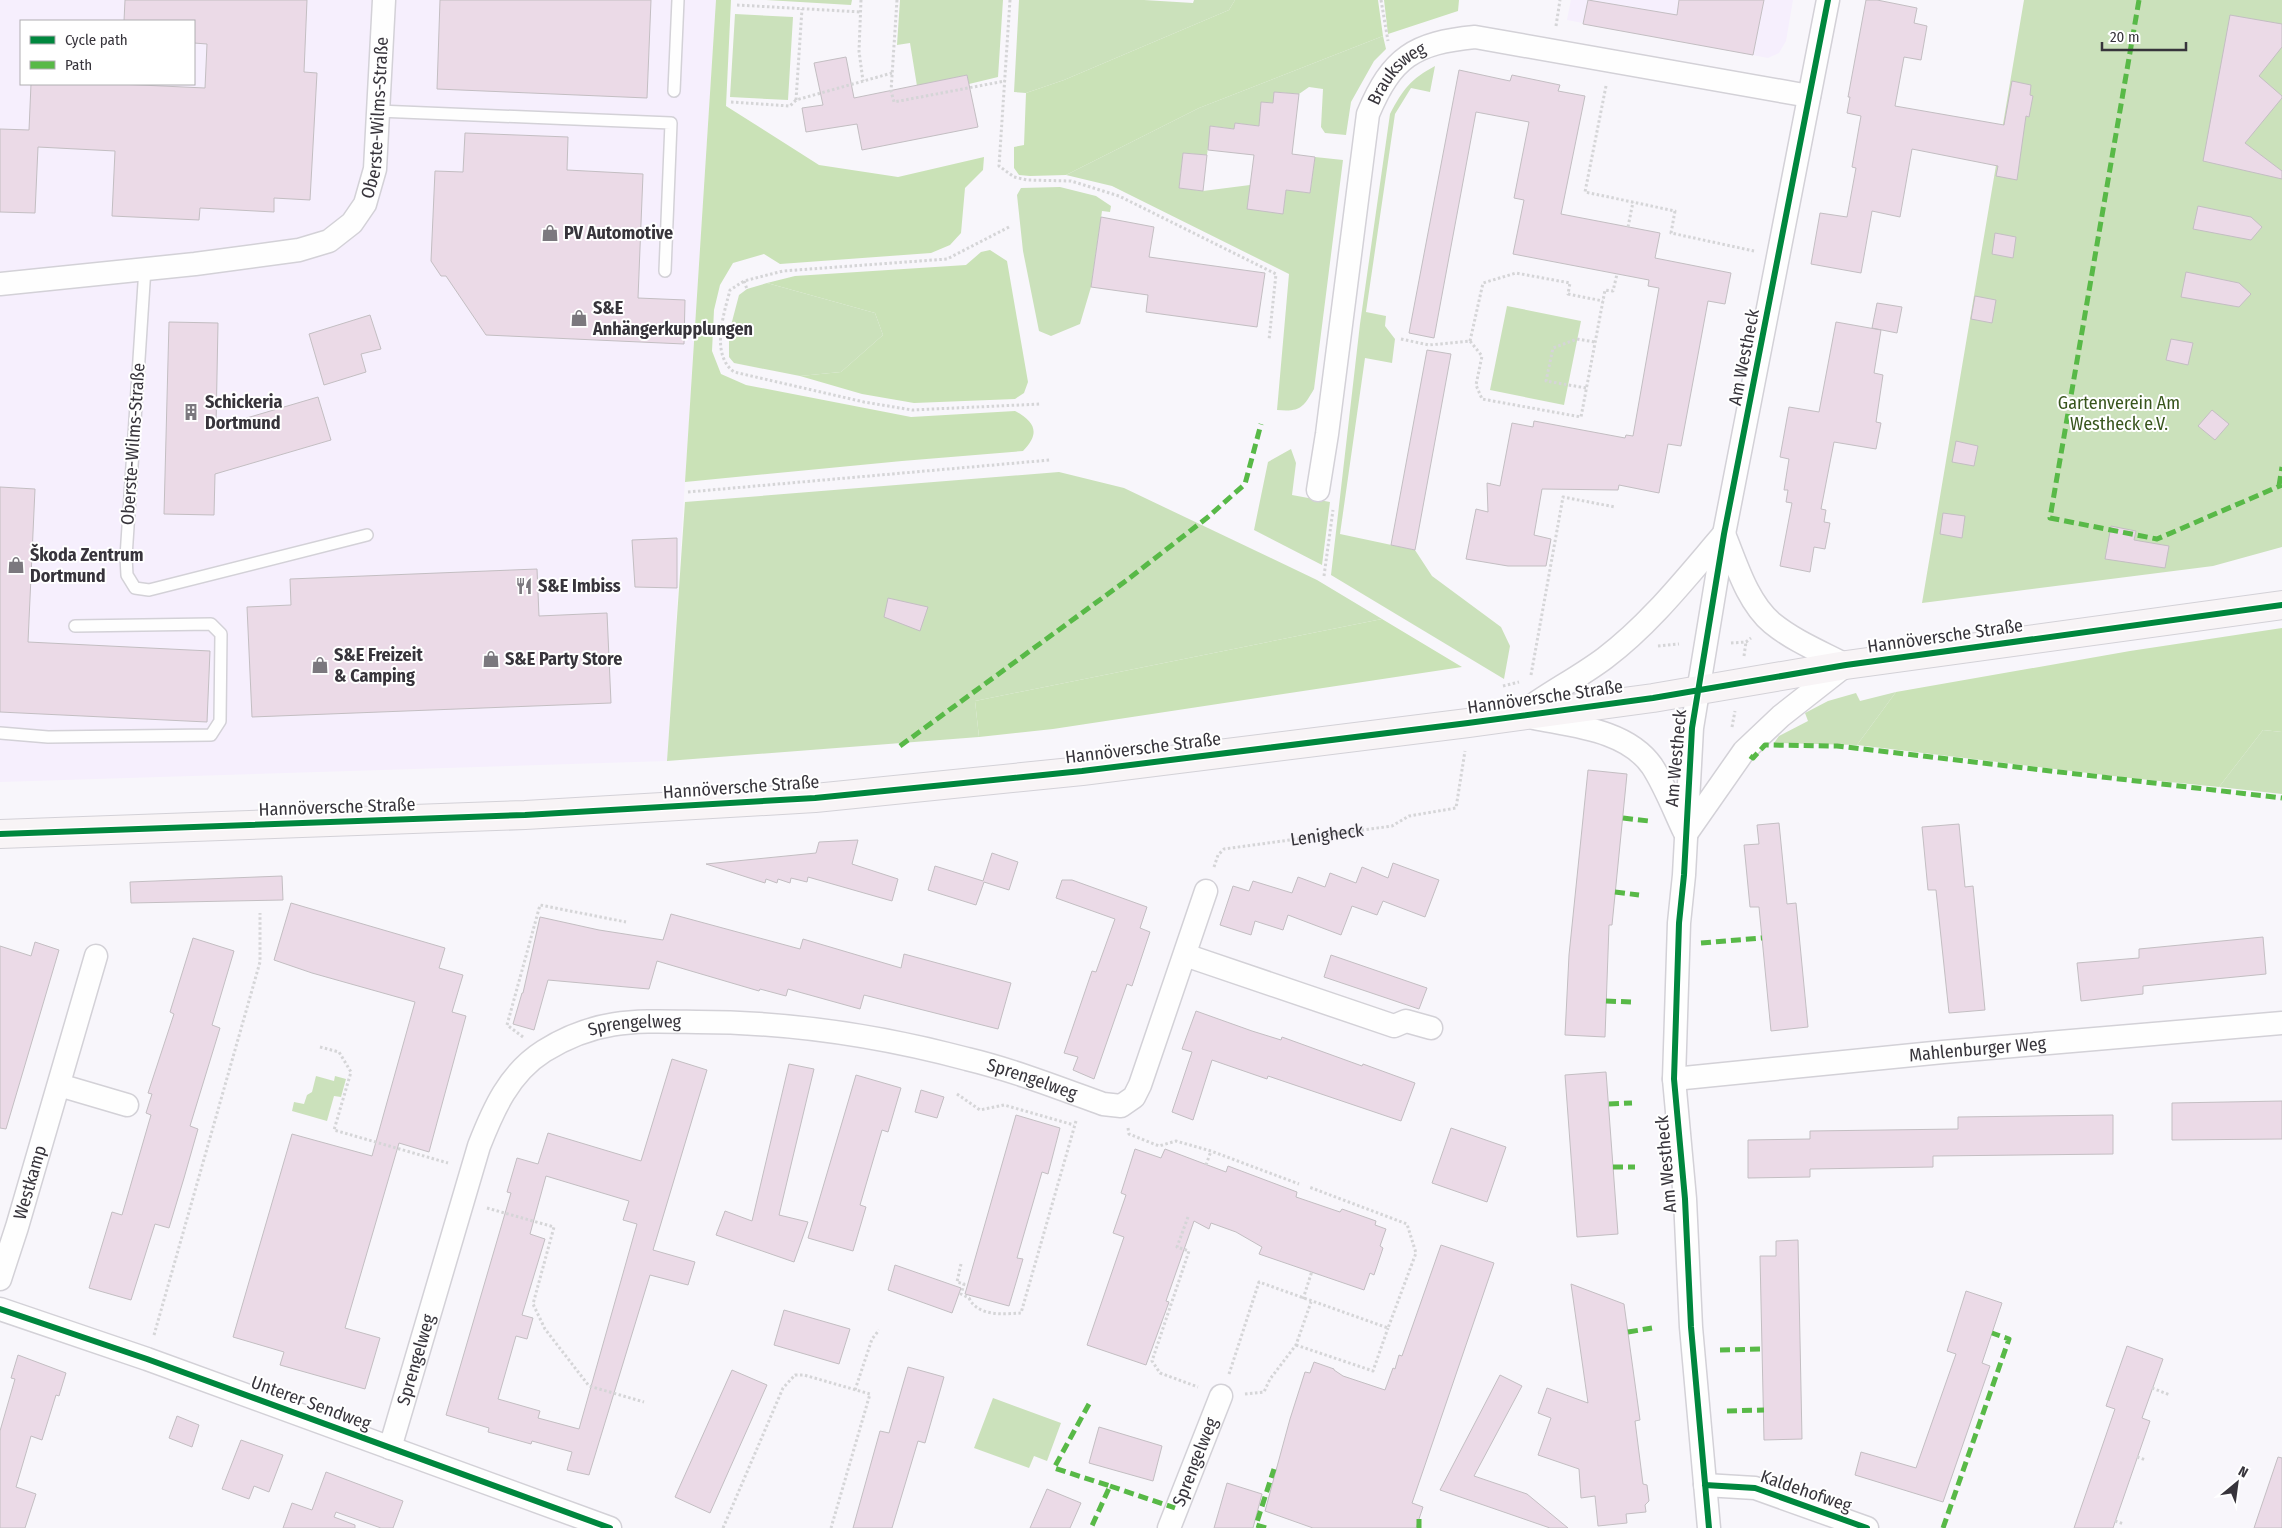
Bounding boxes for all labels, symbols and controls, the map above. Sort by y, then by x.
legend [20,20,195,85]
scale bar [2102,20,2186,52]
text: 20 m [2110,28,2140,46]
text: Cycle path [65,31,128,49]
street label: Oberste-Wilms-Straße [356,36,393,201]
street label: Brauksweg [1363,37,1430,108]
text: Path [65,56,92,74]
place label: PV Automotive [564,222,673,244]
shop icon: PV Automotive [540,223,560,243]
place label: S&E Anhängerkupplungen [592,297,753,340]
street label: Am Westheck [1724,306,1764,407]
shop icon: S&E Anhängerkupplungen [569,308,589,328]
street label: Oberste-Wilms-Straße [116,362,150,526]
place label: Schickeria Dortmund [205,391,282,434]
park label: Gartenverein Am Westheck e.V. [2058,392,2180,435]
building icon: Schickeria Dortmund [181,402,201,422]
place label: Škoda Zentrum Dortmund [30,543,143,587]
shop icon: Škoda Zentrum Dortmund [6,555,26,575]
place label: S&E Imbiss [538,575,621,597]
restaurant icon: S&E Imbiss [514,576,534,596]
street label: Hannöversche Straße [1866,614,2024,658]
place label: S&E Freizeit & Camping [334,644,423,687]
place label: S&E Party Store [505,648,622,670]
shop icon: S&E Party Store [481,649,501,669]
shop icon: S&E Freizeit & Camping [310,655,330,675]
street label: Hannöversche Straße [1466,675,1624,719]
street label: Am Westheck [1661,708,1691,808]
street label: Hannöversche Straße [1064,728,1222,768]
street label: Hannöversche Straße [662,771,820,803]
street label: Hannöversche Straße [258,793,416,821]
street label: Lenigheck [1289,819,1365,851]
street label: Sprengelweg [585,1010,682,1041]
street label: Mahlenburger Weg [1908,1032,2048,1066]
street label: Sprengelweg [984,1054,1081,1105]
street label: Am Westheck [1651,1114,1681,1214]
street label: Westkamp [9,1143,51,1222]
street label: Sprengelweg [392,1311,440,1408]
street label: Unterer Sendweg [248,1371,374,1435]
street label: Sprengelweg [1168,1414,1223,1510]
north arrow [2212,1458,2262,1508]
text: N [2235,1463,2251,1482]
street label: Kaldehofweg [1758,1465,1855,1517]

